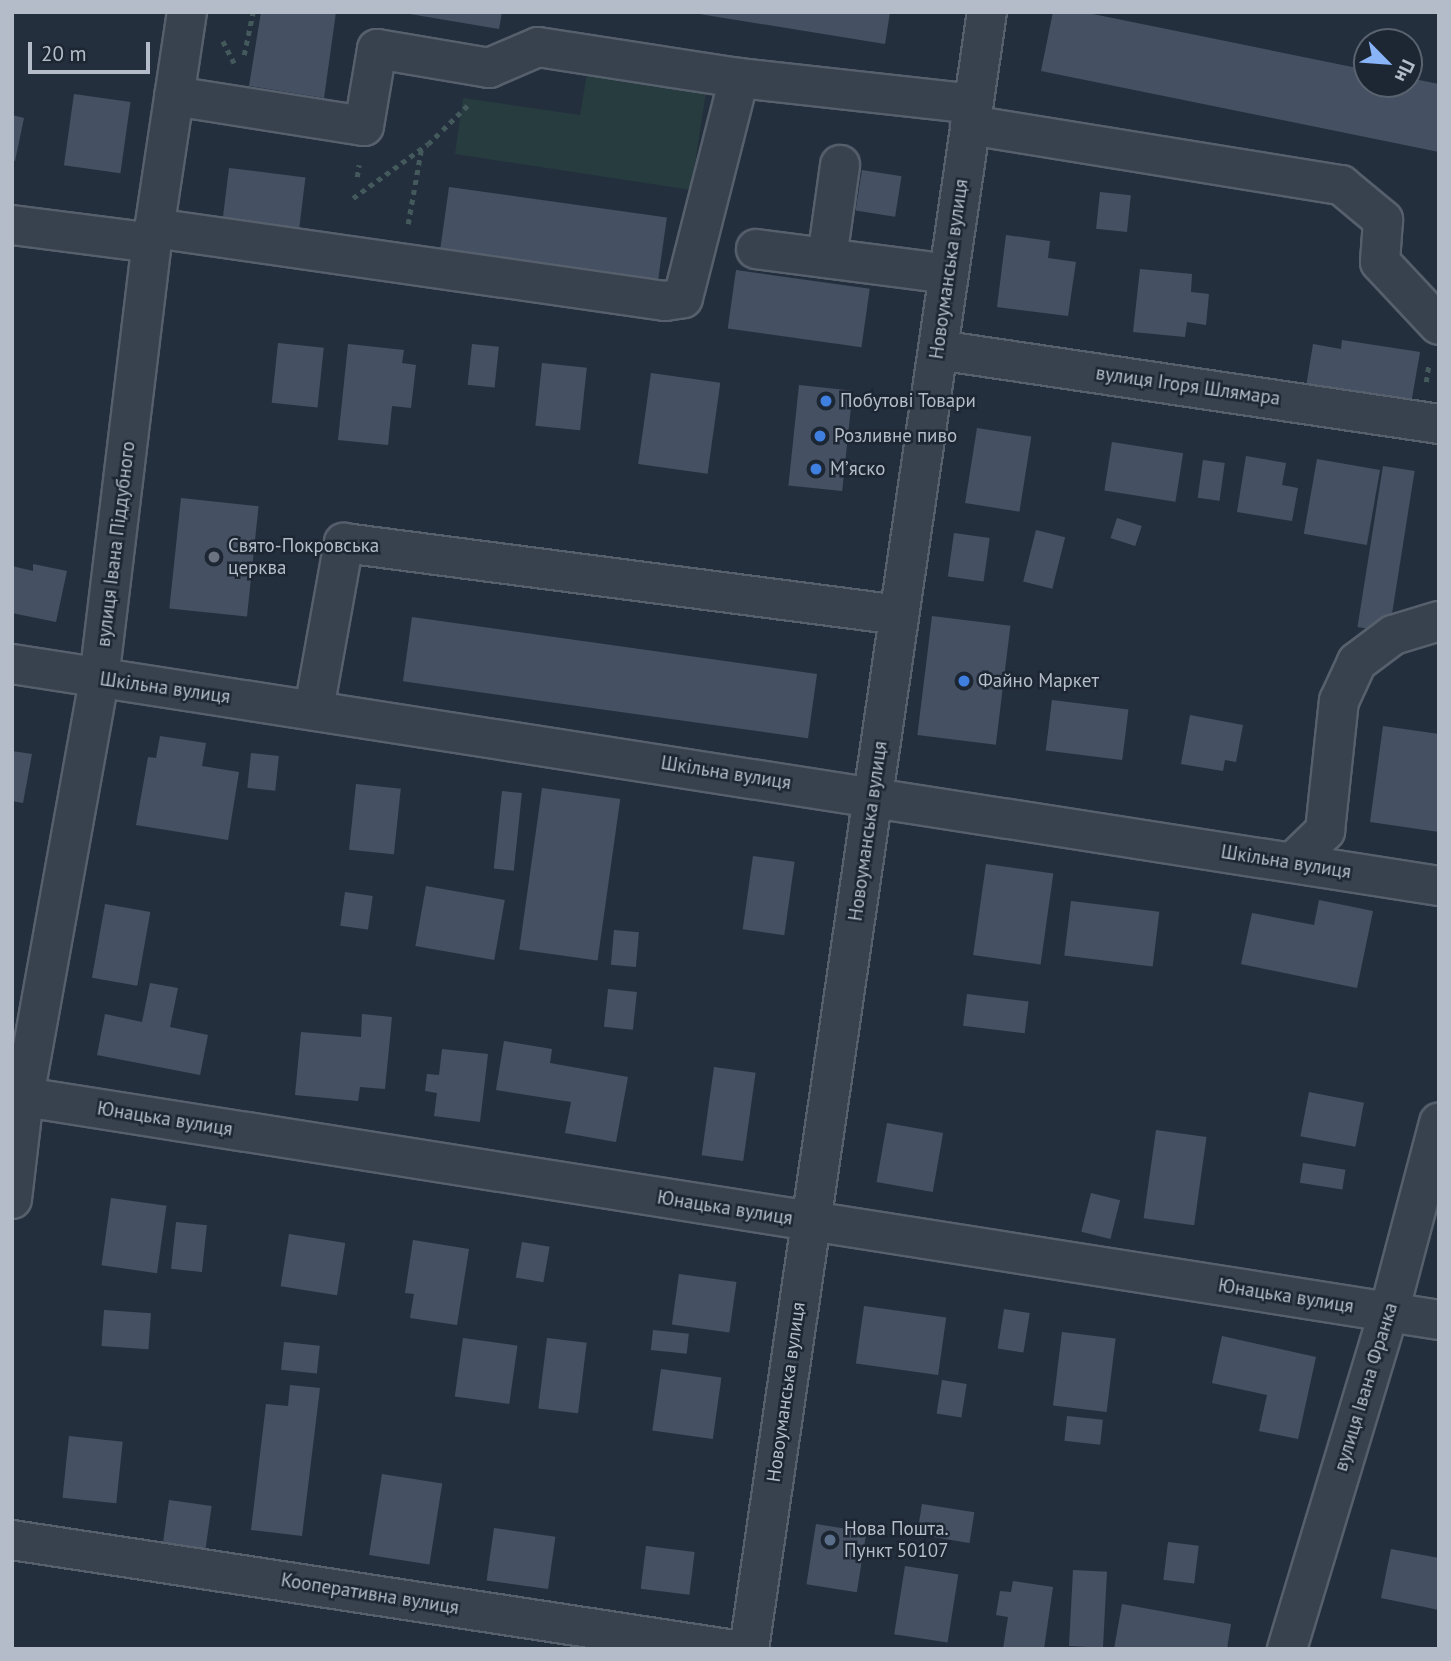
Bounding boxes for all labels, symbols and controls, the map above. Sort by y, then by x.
scale bar [32,28,154,72]
north arrow [1353,28,1423,98]
text: 20 m [41,40,87,67]
text: Пн [1390,56,1421,86]
street label: Новоуманська вулиця [925,178,973,360]
street label: вулиця Ігоря Шлямара [1094,362,1282,410]
place label: Побутові Товари [840,390,976,412]
marker: Побутові Товари [818,393,834,409]
place label: Розливне пиво [834,425,957,447]
marker: Розливне пиво [812,428,828,444]
street label: вулиця Івана Піддубного [92,440,140,648]
place label: Мʼяско [830,458,885,480]
marker: Мʼяско [808,461,824,477]
place label: Свято-Покровська церква [228,535,379,579]
marker: Свято-Покровська церква [206,549,222,565]
street label: Шкільна вулиця [98,668,232,708]
place label: Файно Маркет [978,670,1099,692]
marker: Файно Маркет [956,673,972,689]
street label: Новоуманська вулиця [844,740,892,922]
street label: Шкільна вулиця [659,751,793,795]
street label: Шкільна вулиця [1219,840,1353,884]
street label: Юнацька вулиця [96,1097,234,1141]
street label: Юнацька вулиця [656,1186,794,1230]
street label: Юнацька вулиця [1217,1274,1355,1318]
street label: вулиця Івана Франка [1330,1300,1402,1474]
street label: Новоуманська вулиця [762,1301,810,1483]
place label: Нова Пошта. Пункт 50107 [844,1518,949,1562]
marker: Нова Пошта. Пункт 50107 [822,1532,838,1548]
street label: Кооперативна вулиця [279,1569,461,1619]

